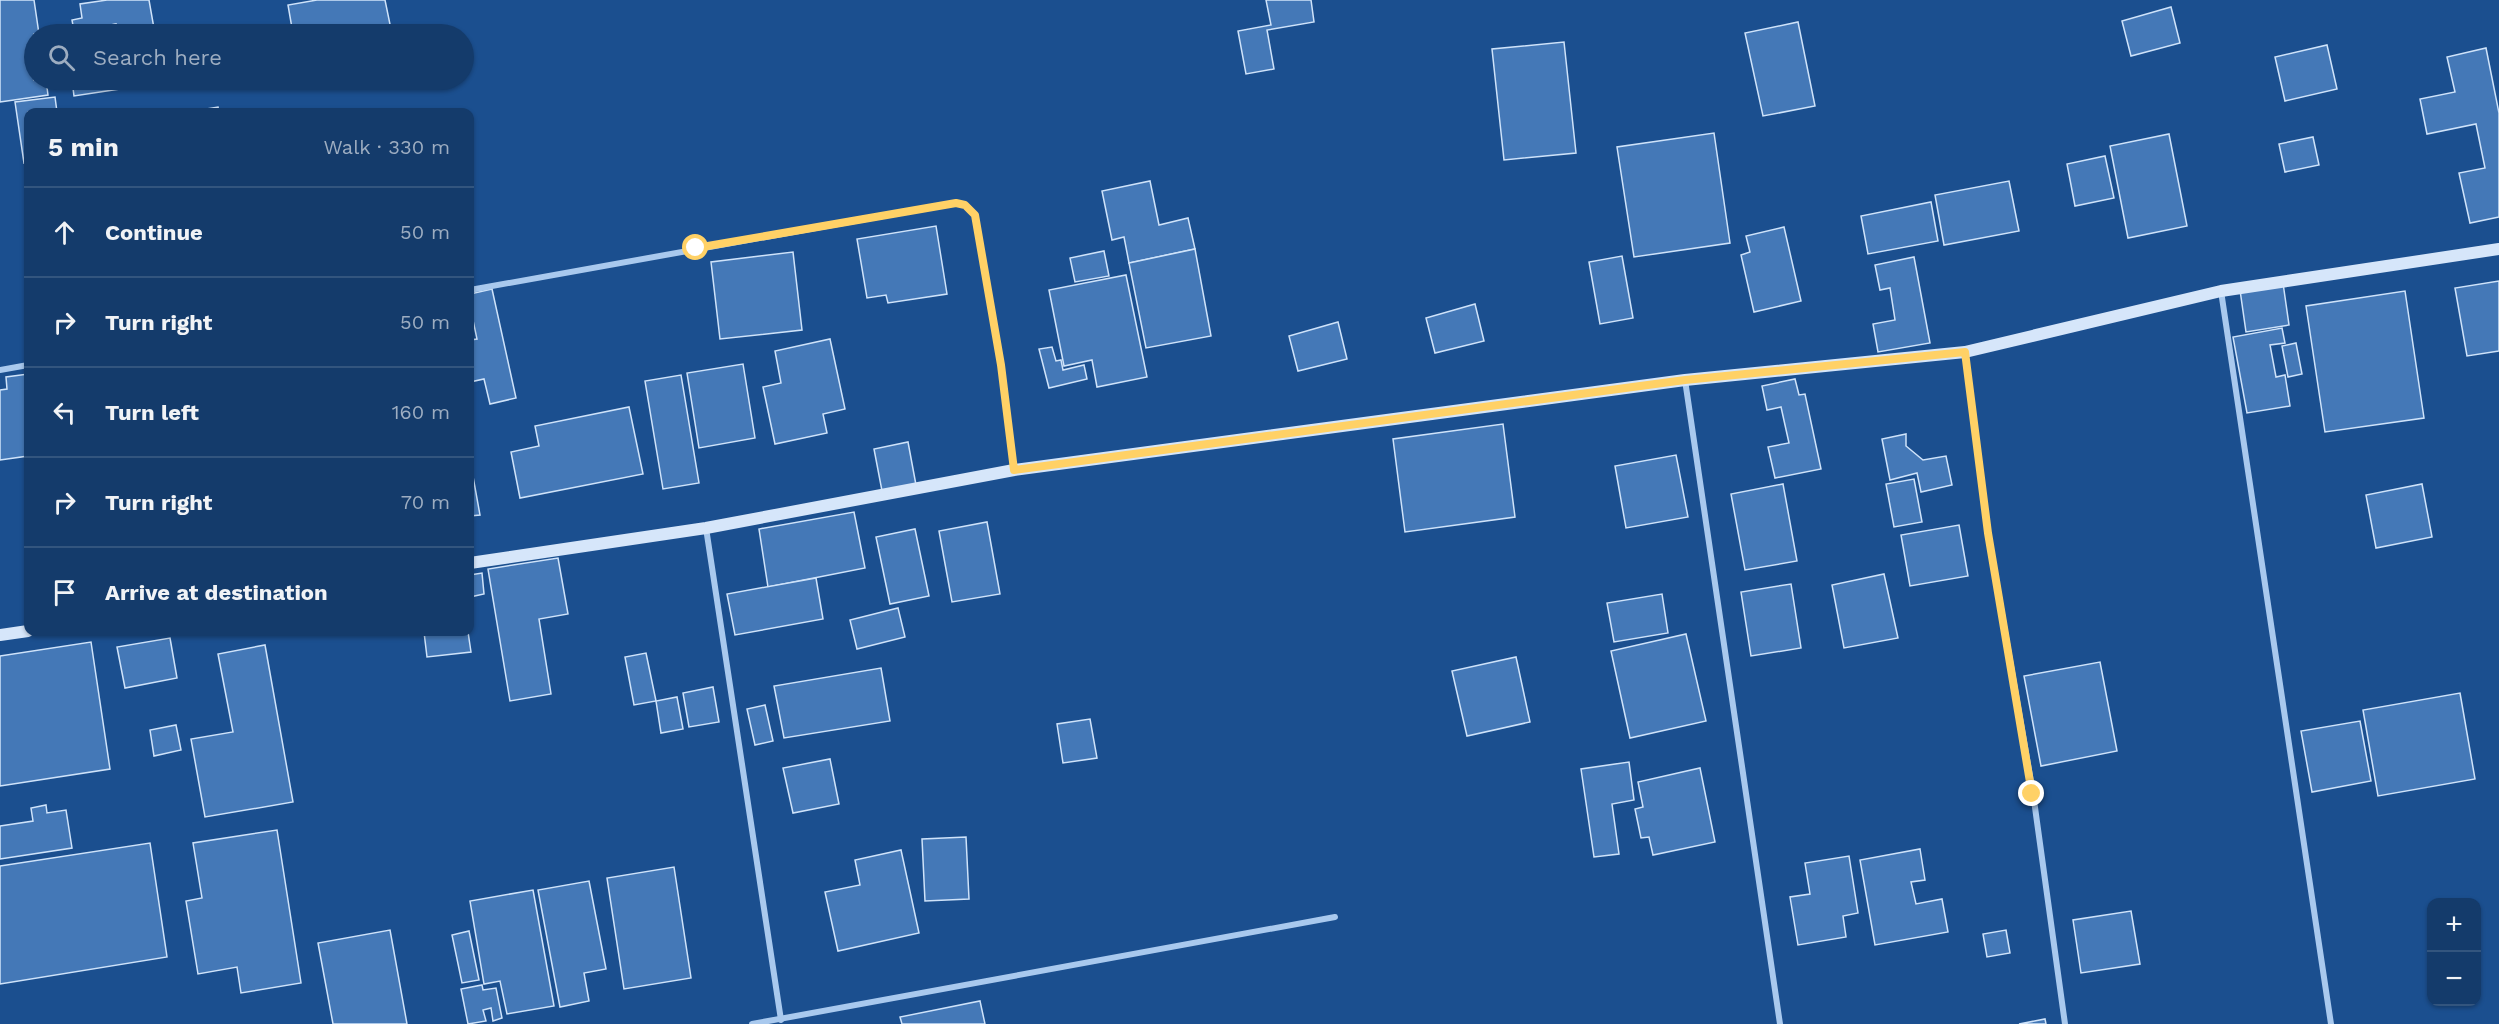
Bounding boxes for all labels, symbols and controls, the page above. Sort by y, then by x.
search box [24,24,474,90]
icon: search [45,41,78,74]
text: Search here [93,45,222,70]
text: 5 min [48,132,119,162]
text: Walk · 330 m [323,135,450,159]
icon: ahead [48,216,81,249]
text: Continue [105,220,203,245]
text: 50 m [400,220,450,244]
route start [682,234,708,260]
icon: right [48,306,81,339]
text: Turn right [105,310,212,335]
text: 50 m [400,310,450,334]
icon: left [48,396,81,429]
text: Turn left [105,400,199,425]
text: 160 m [392,400,450,424]
icon: right [48,486,81,519]
text: Turn right [105,490,212,515]
text: 70 m [401,490,450,514]
icon: arrive [48,576,81,609]
text: Arrive at destination [105,580,328,605]
route end [2018,780,2044,806]
map controls [2427,898,2481,1006]
button: + [2427,898,2481,952]
button: − [2427,952,2481,1006]

